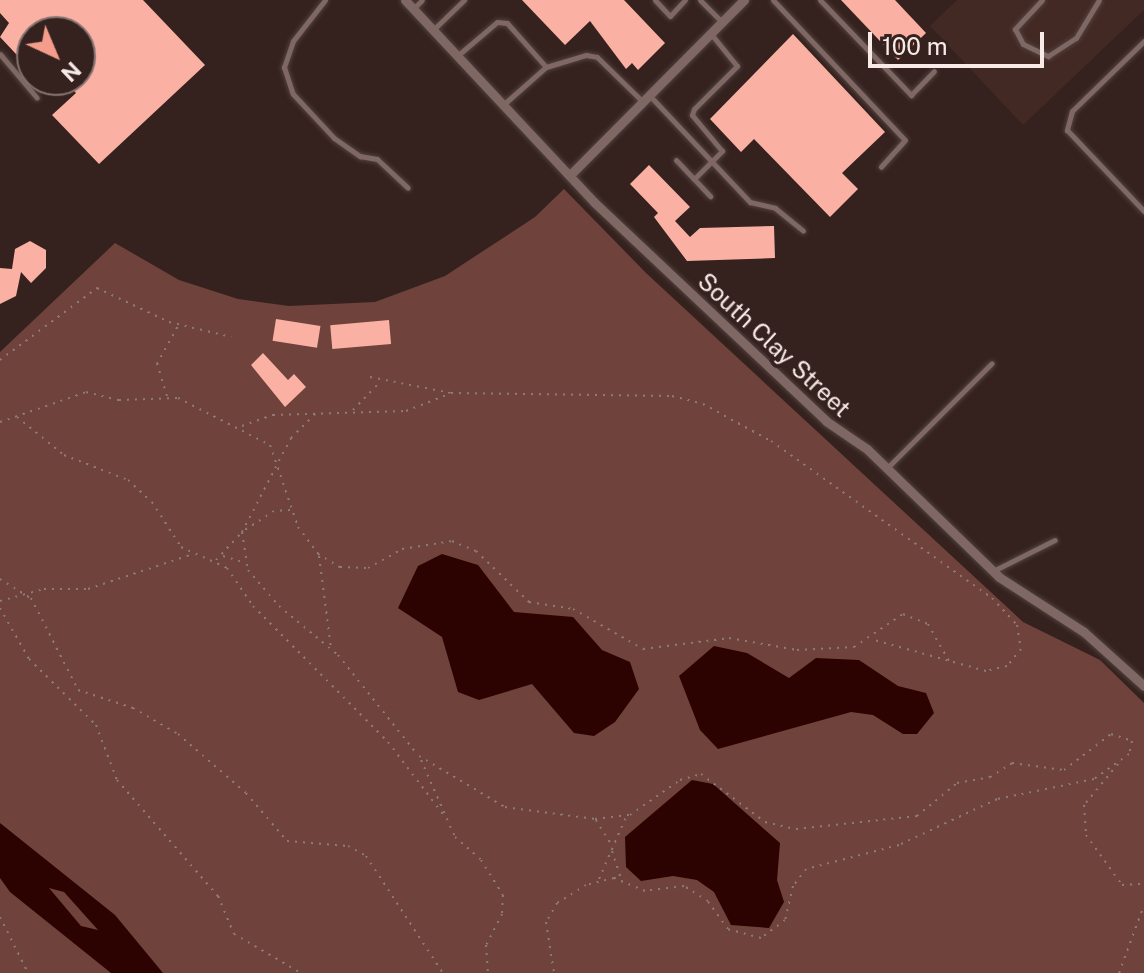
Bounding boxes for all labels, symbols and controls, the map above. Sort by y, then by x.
north arrow [16,16,96,96]
scale bar [872,16,1048,66]
text: 100 m [882,32,948,60]
text: N [56,56,87,87]
street label: South Clay Street [692,267,856,423]

